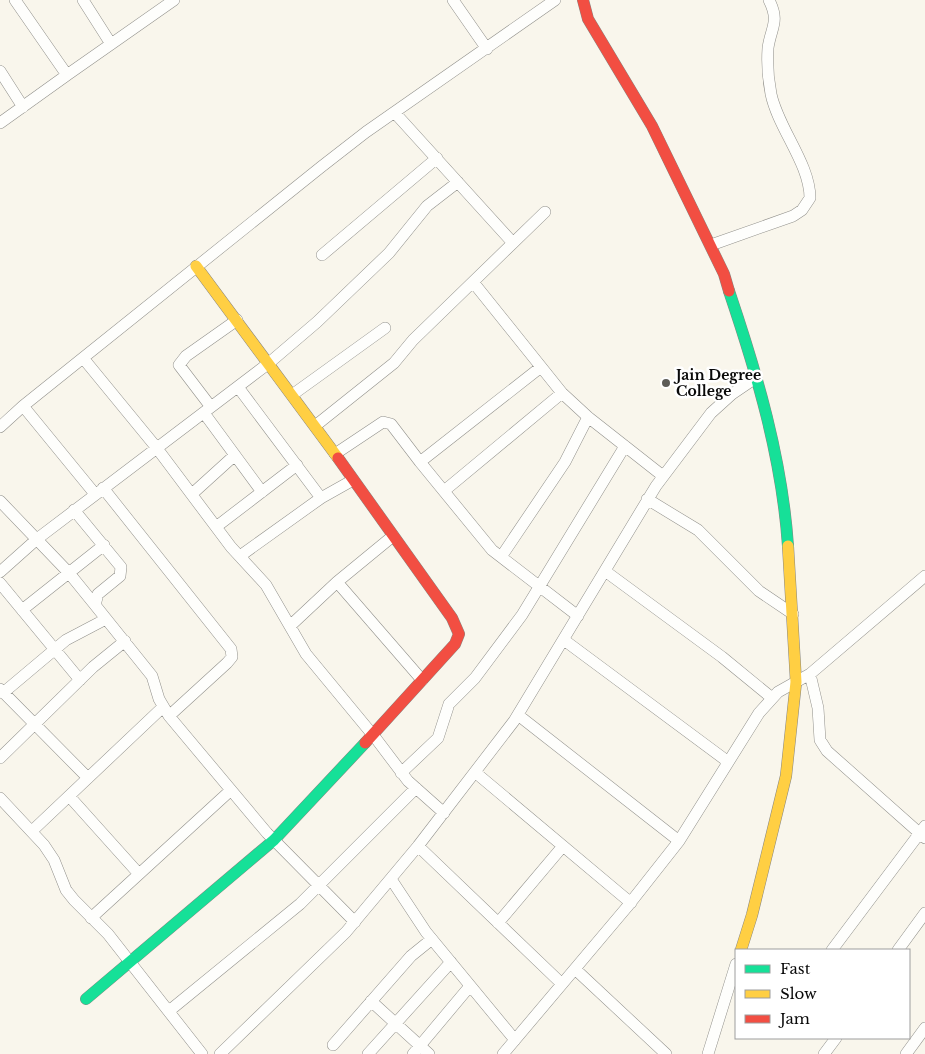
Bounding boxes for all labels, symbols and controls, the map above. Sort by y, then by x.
place label: Jain Degree College [673,366,761,400]
marker: Jain Degree College [660,377,672,389]
legend [735,949,910,1039]
text: Fast [780,959,811,978]
text: Slow [780,984,817,1003]
text: Jam [778,1009,810,1028]

